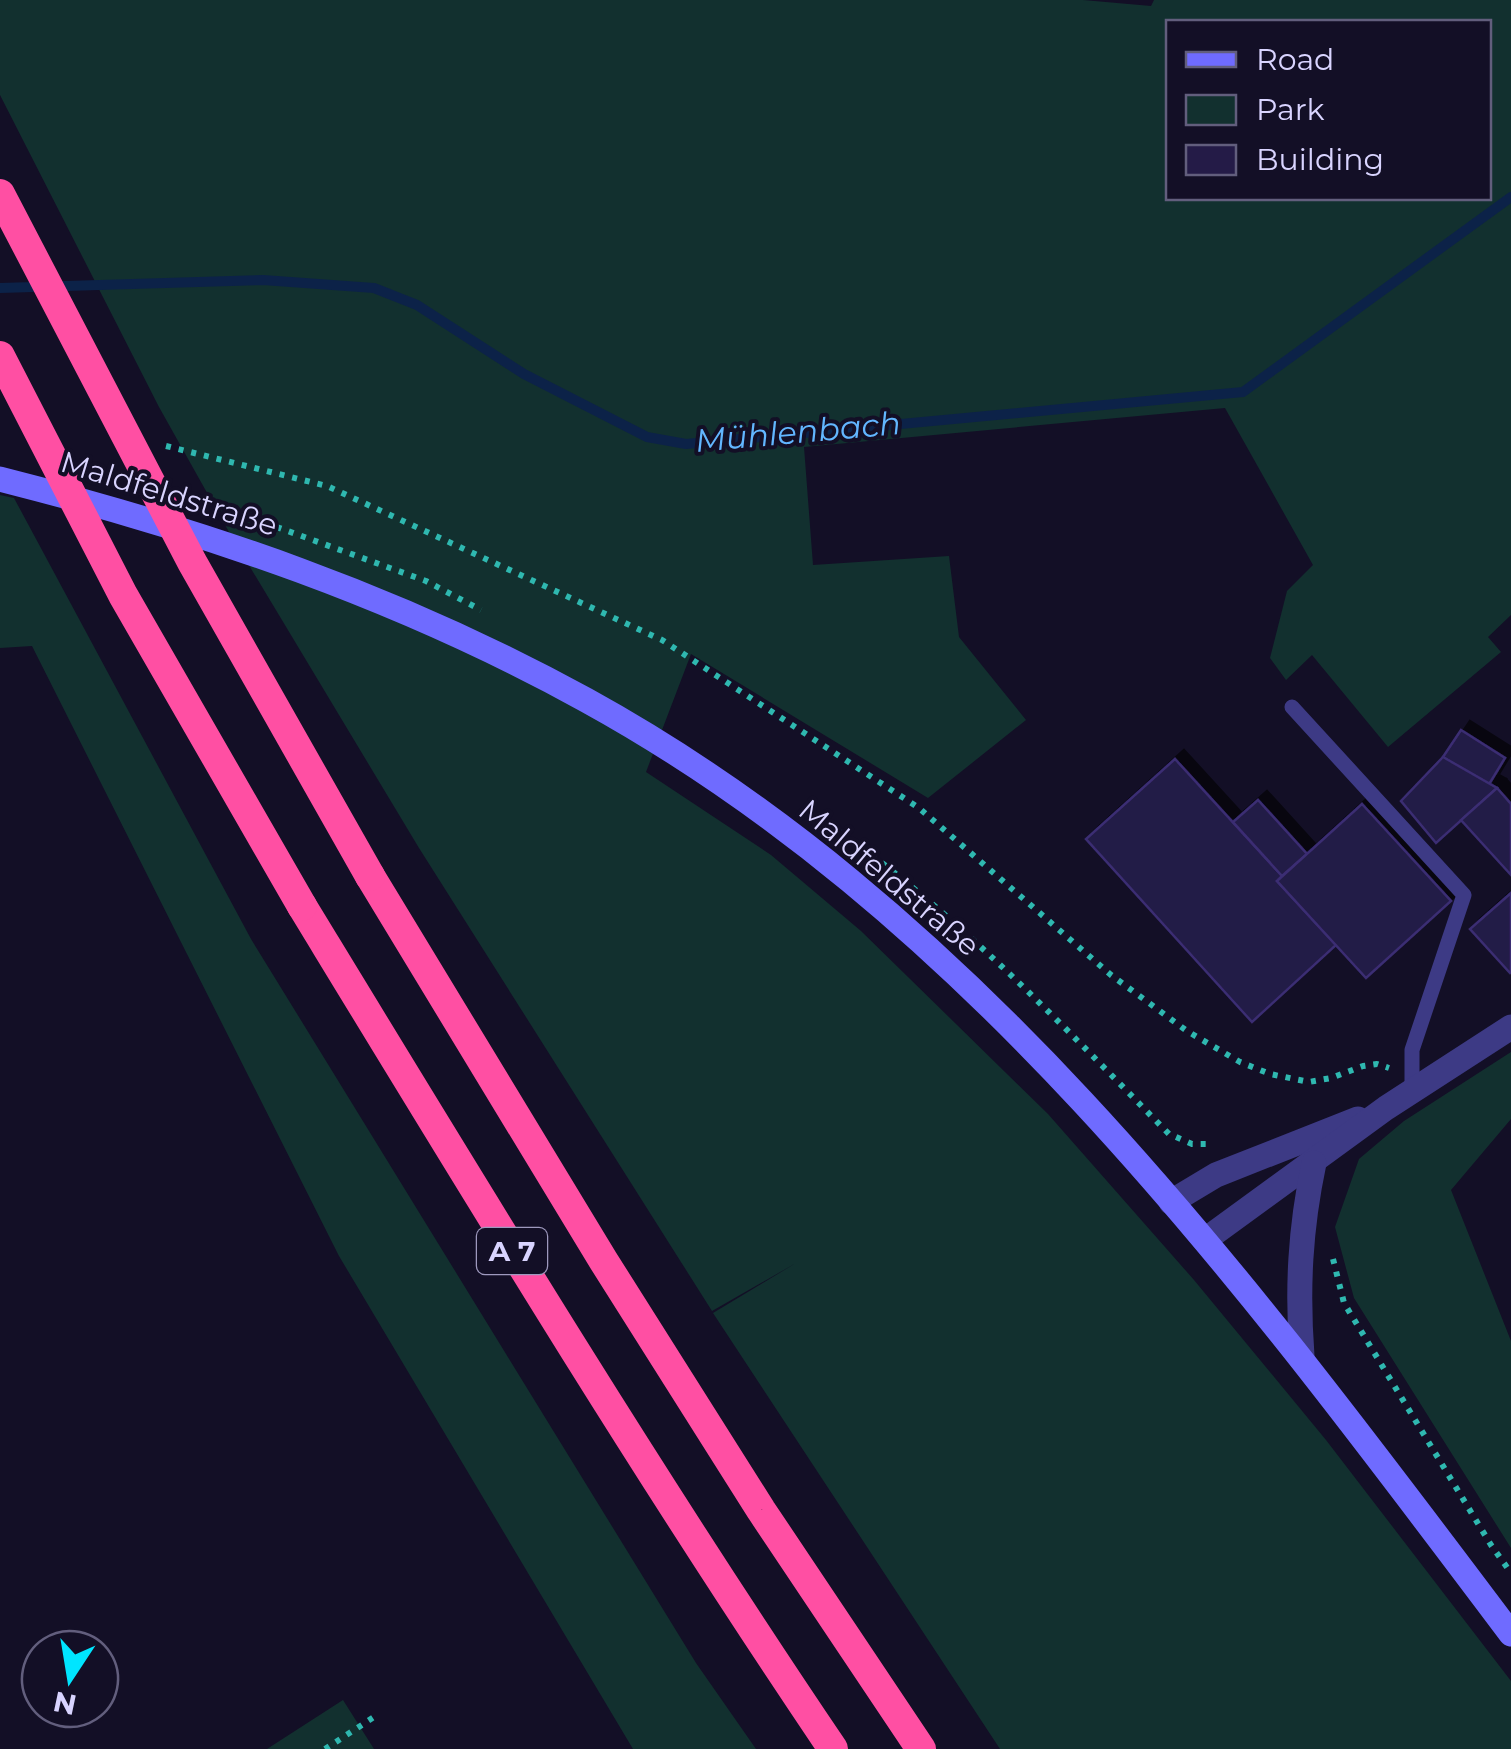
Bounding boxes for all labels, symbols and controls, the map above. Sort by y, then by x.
legend [1166,20,1491,200]
text: Road [1256,41,1334,78]
text: Park [1256,91,1325,128]
text: Building [1256,141,1384,178]
water label: Mühlenbach [694,403,902,460]
street label: Maldfeldstraße [56,443,282,544]
street label: Maldfeldstraße [791,791,987,964]
road number: A 7 [477,1228,547,1274]
north arrow [20,1629,120,1729]
text: N [50,1684,79,1722]

